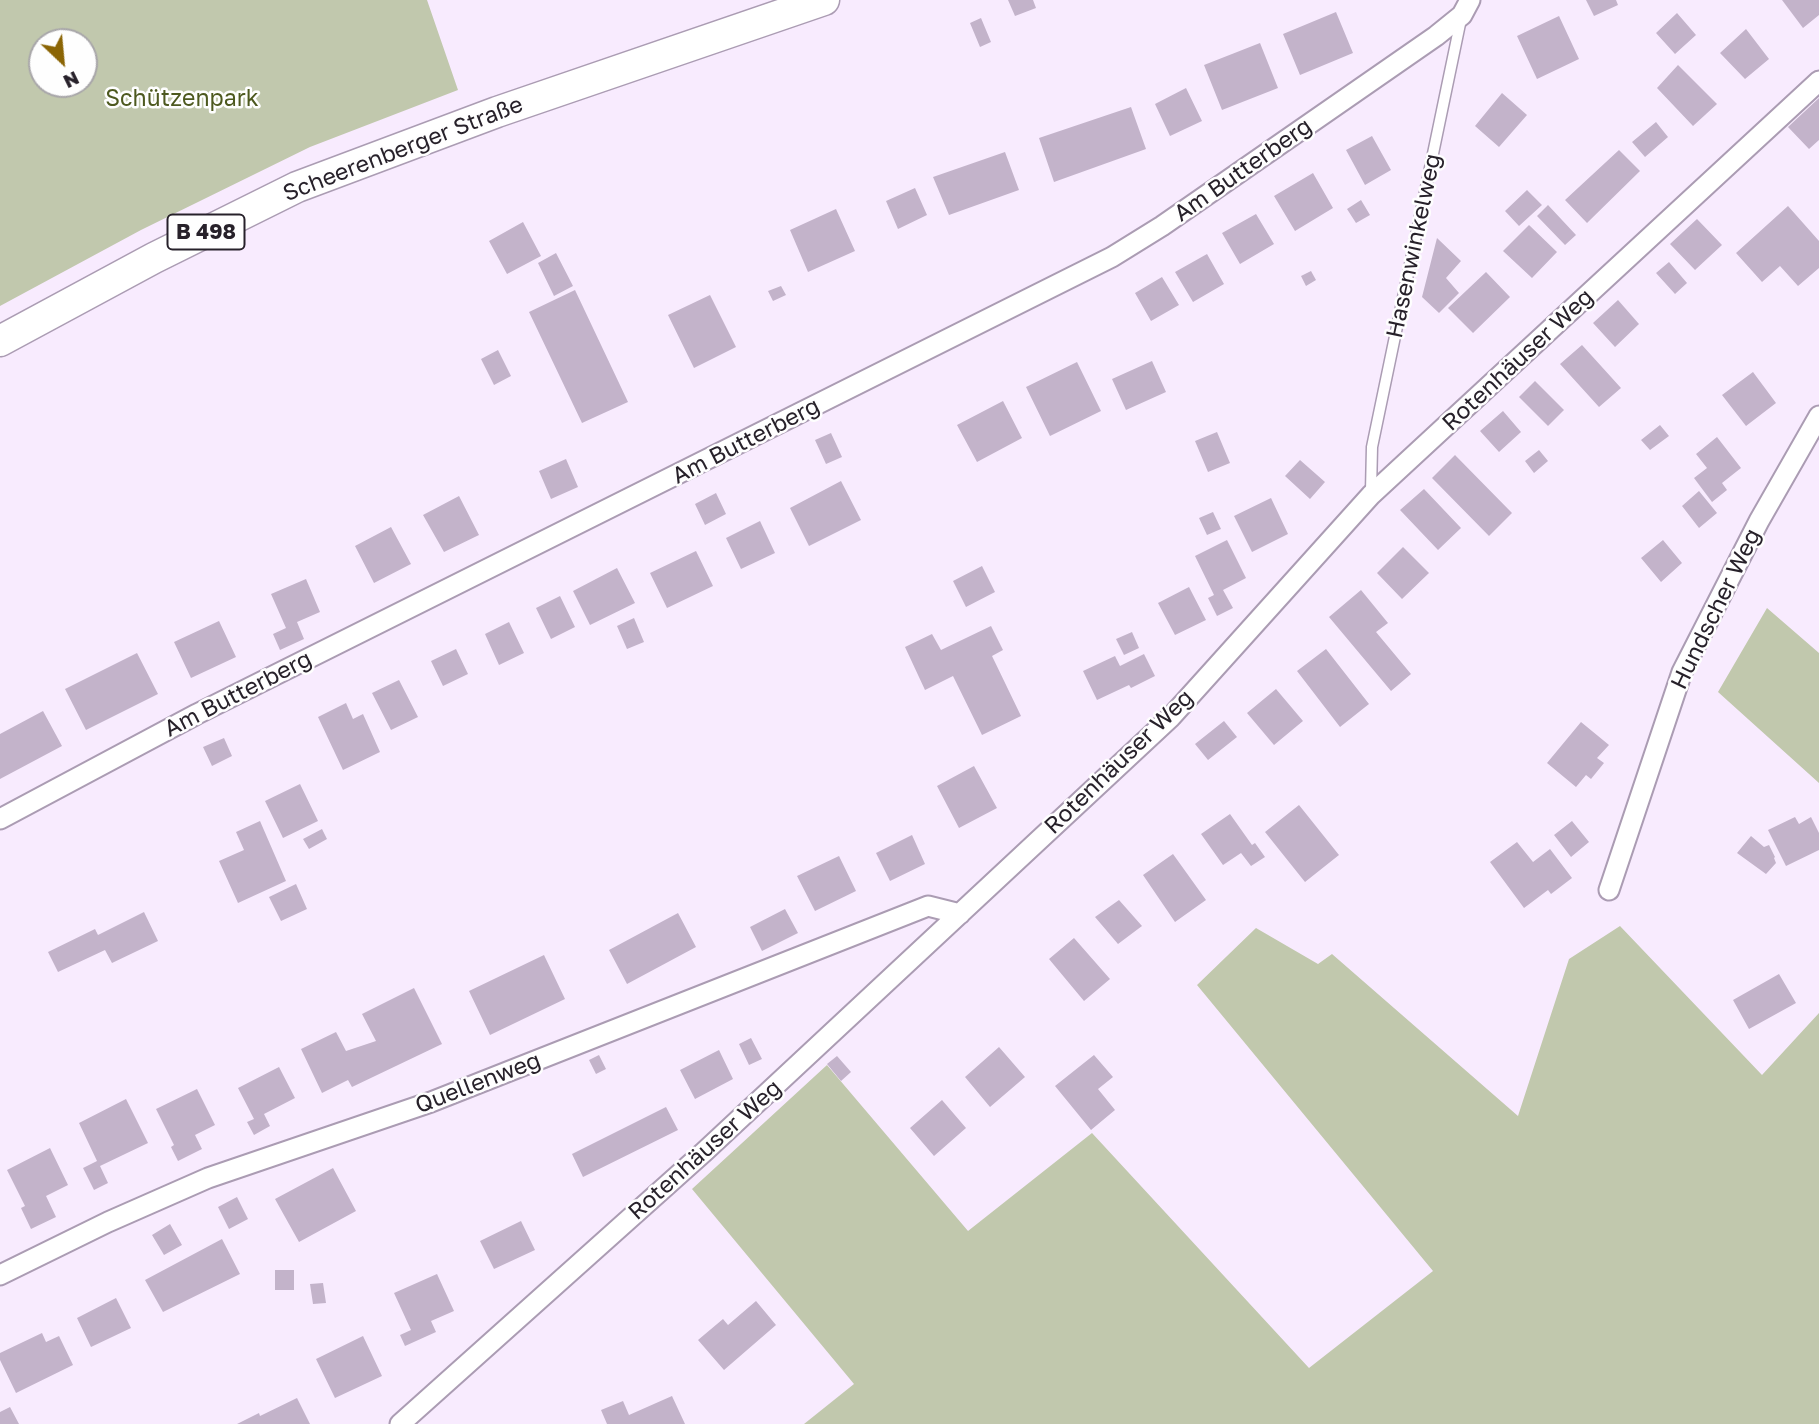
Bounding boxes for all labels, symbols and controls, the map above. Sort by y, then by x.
north arrow [28,28,98,98]
text: N [60,67,83,94]
park label: Schützenpark [105,85,259,113]
street label: Scheerenberger Straße [279,90,527,208]
street label: Am Butterberg [1169,112,1317,228]
street label: Hasenwinkelweg [1381,151,1447,341]
road number: B 498 [168,215,244,250]
street label: Rotenhäuser Weg [1437,283,1599,437]
street label: Am Butterberg [668,392,824,490]
street label: Hundscher Weg [1665,524,1767,694]
street label: Am Butterberg [160,645,316,743]
street label: Rotenhäuser Weg [1039,684,1199,840]
street label: Quellenweg [411,1046,545,1120]
street label: Rotenhäuser Weg [623,1074,787,1226]

